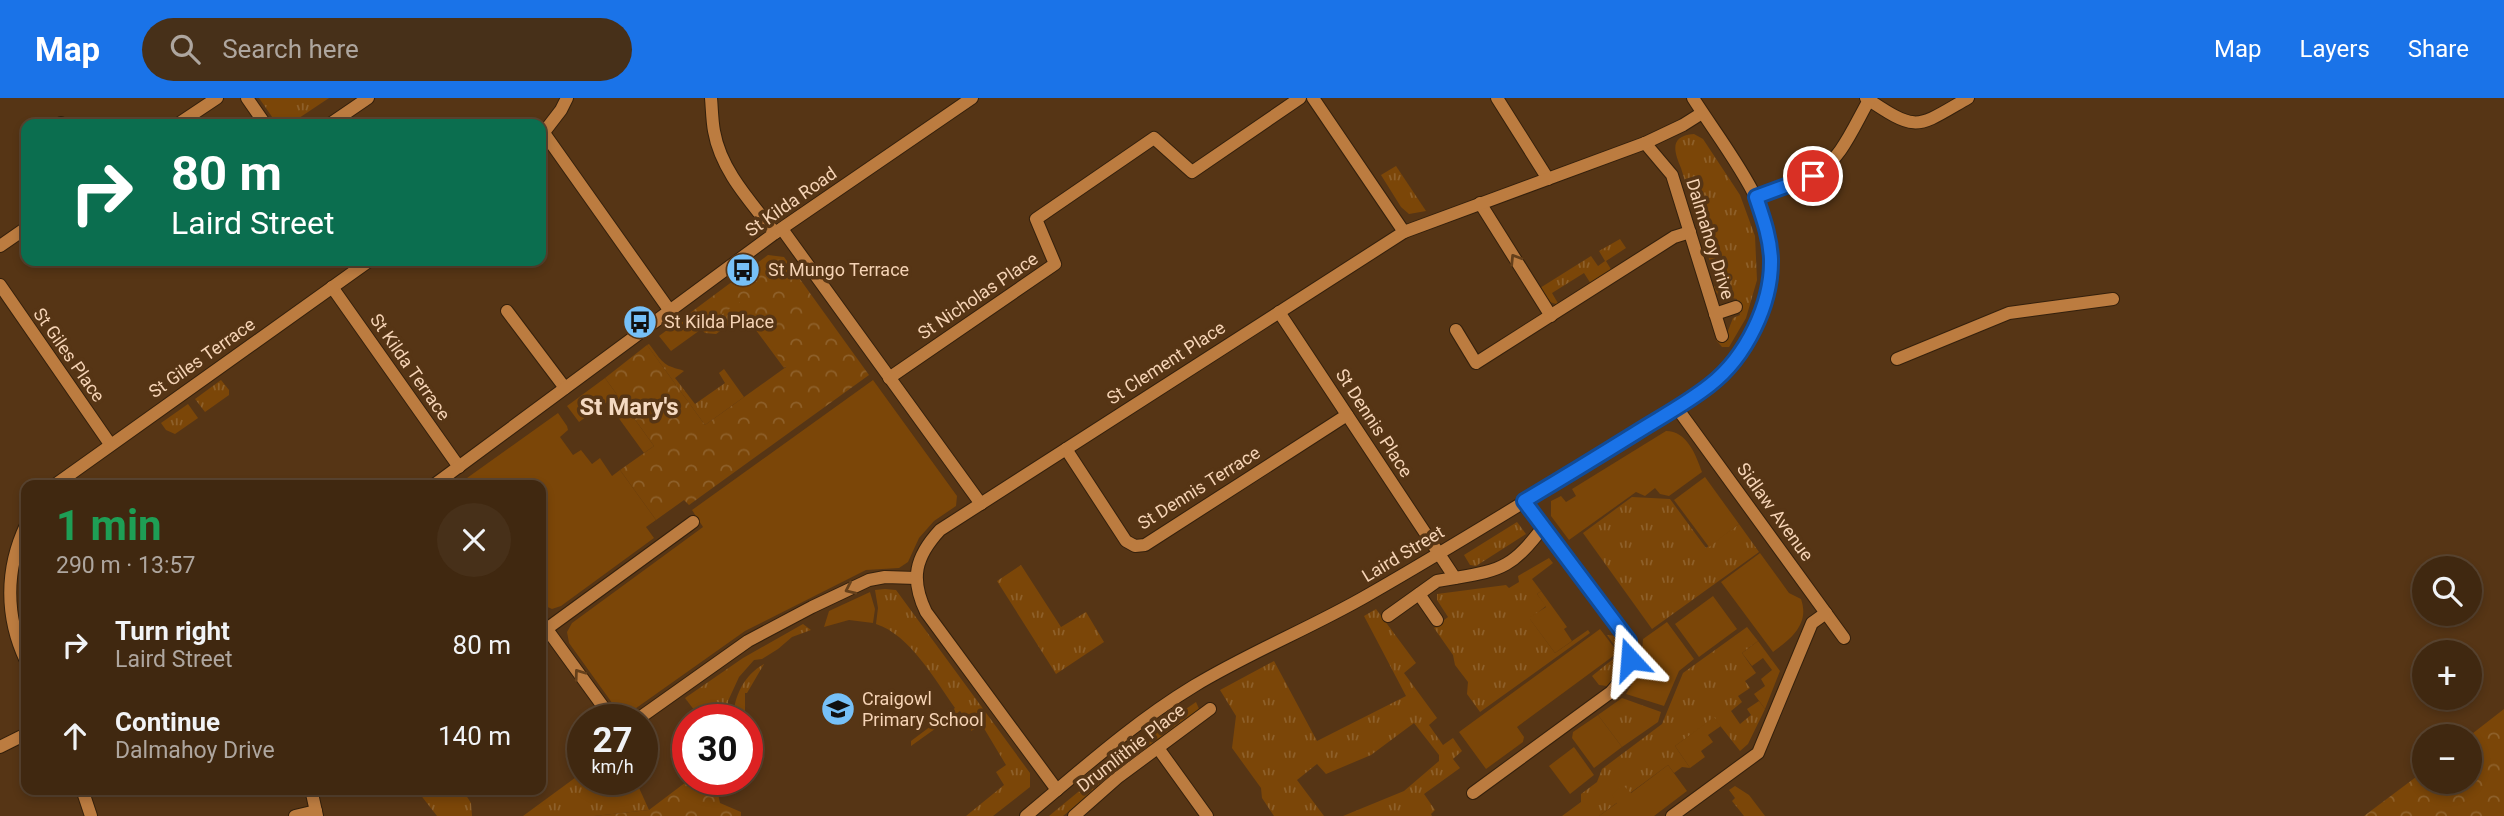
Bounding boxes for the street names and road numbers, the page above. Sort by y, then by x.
street label: St Kilda Road [741,162,840,241]
street label: Dalmahoy Drive [1682,176,1739,302]
street label: St Nicholas Place [914,248,1042,344]
street label: St Giles Place [29,304,110,406]
street label: St Kilda Terrace [366,309,455,424]
street label: St Giles Terrace [144,313,259,402]
street label: St Clement Place [1103,317,1229,409]
street label: St Dennis Place [1332,365,1417,481]
street label: St Dennis Terrace [1134,442,1264,534]
street label: Sidlaw Avenue [1733,459,1818,565]
street label: Laird Street [1358,521,1448,586]
street label: Drumlithie Place [1073,699,1189,796]

